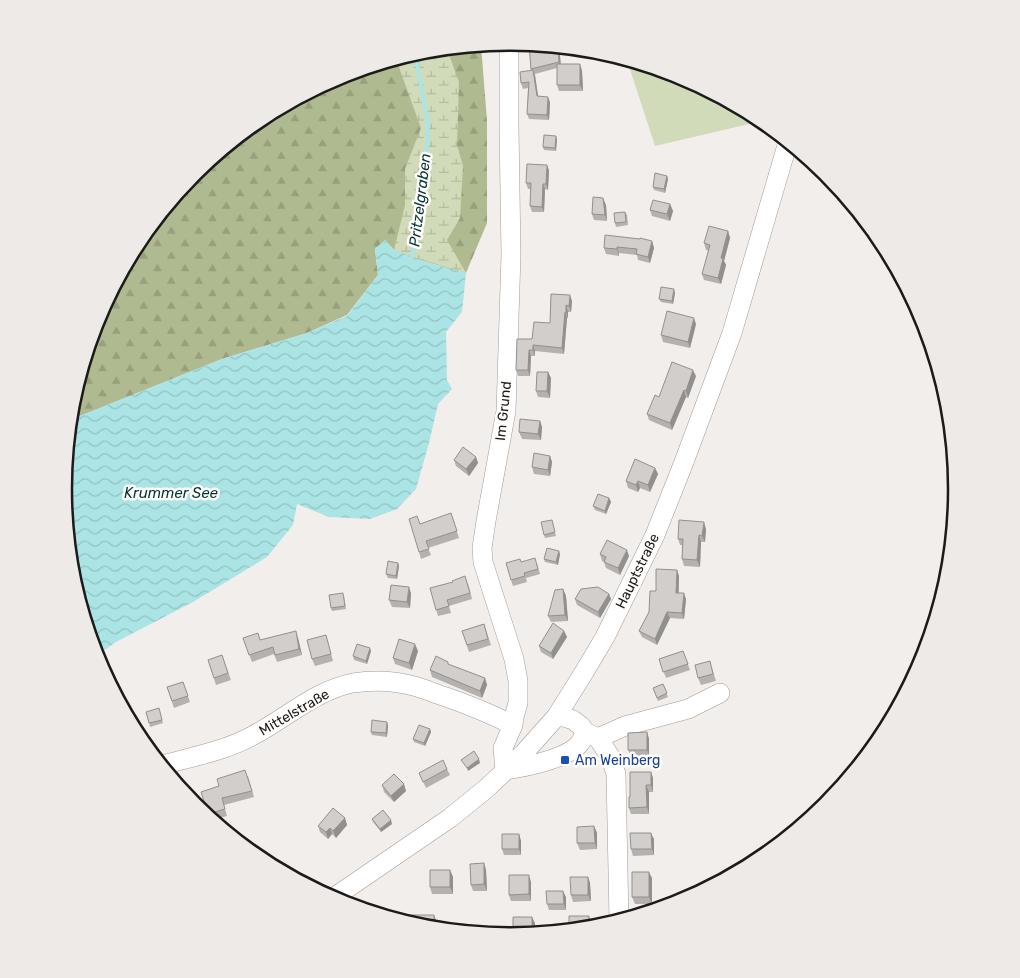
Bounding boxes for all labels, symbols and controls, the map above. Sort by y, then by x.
water label: Pritzelgraben [405,152,435,248]
street label: Im Grund [492,380,515,442]
water label: Krummer See [124,484,219,502]
street label: Hauptstraße [612,531,663,612]
street label: Mittelstraße [256,685,333,739]
place label: Am Weinberg [575,752,660,769]
marker: Am Weinberg [559,754,571,766]

